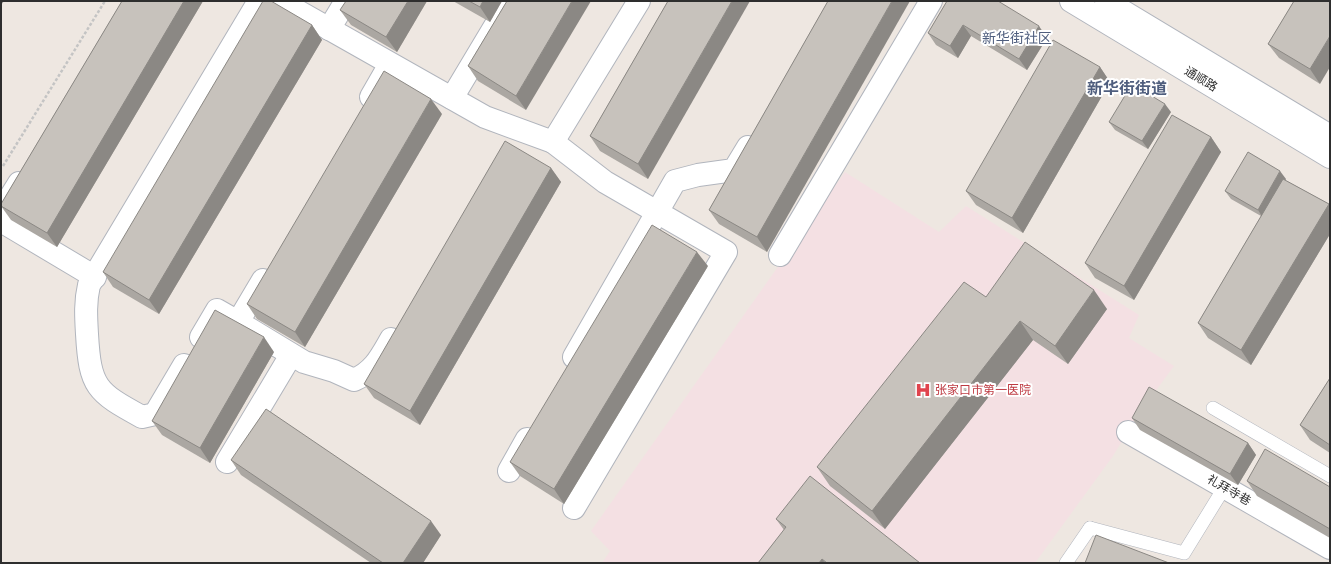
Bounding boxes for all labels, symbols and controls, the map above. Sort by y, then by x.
district label: 新华街社区 [982,30,1052,46]
street label: 通顺路 [1182,64,1220,94]
district label: 新华街街道 [1087,79,1167,98]
hospital icon: 张家口市第一医院 [914,381,932,399]
place label: 张家口市第一医院 [935,383,1031,397]
street label: 礼拜寺巷 [1205,472,1253,508]

